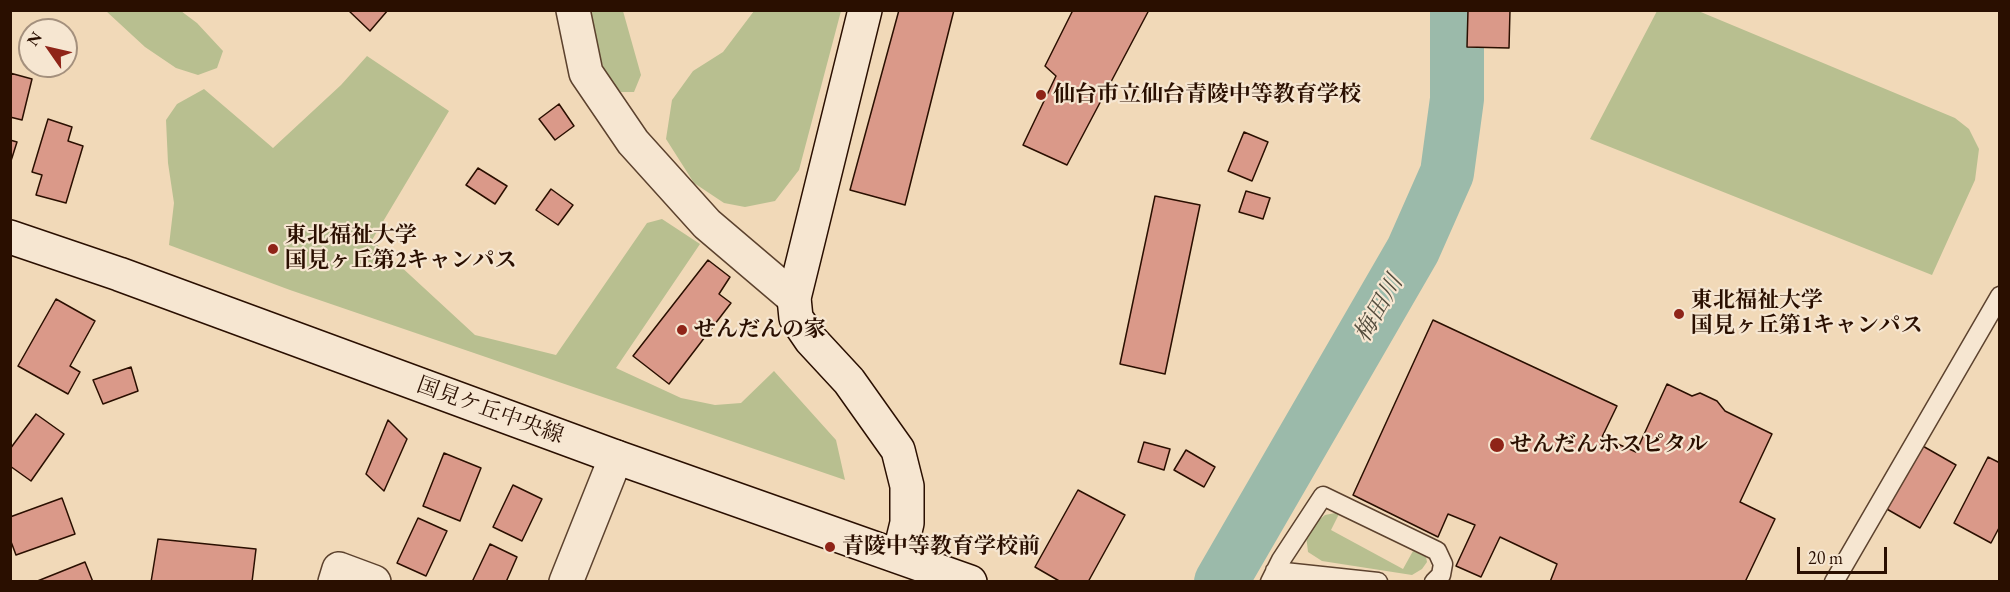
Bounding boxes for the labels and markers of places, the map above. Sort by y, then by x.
place label: 仙台市立仙台青陵中等教育学校 [1053,82,1361,108]
marker: 仙台市立仙台青陵中等教育学校 [1034,88,1048,102]
place label: 東北福祉大学 国見ヶ丘第2キャンパス [285,223,517,274]
marker: 東北福祉大学 国見ヶ丘第2キャンパス [266,242,280,256]
place label: 東北福祉大学 国見ヶ丘第1キャンパス [1691,288,1923,340]
marker: 東北福祉大学 国見ヶ丘第1キャンパス [1672,307,1686,321]
place label: せんだんの家 [694,317,826,343]
marker: せんだんの家 [675,323,689,337]
place label: せんだんホスピタル [1510,432,1708,458]
marker: せんだんホスピタル [1488,436,1506,454]
place label: 青陵中等教育学校前 [842,534,1040,560]
marker: 青陵中等教育学校前 [823,540,837,554]

